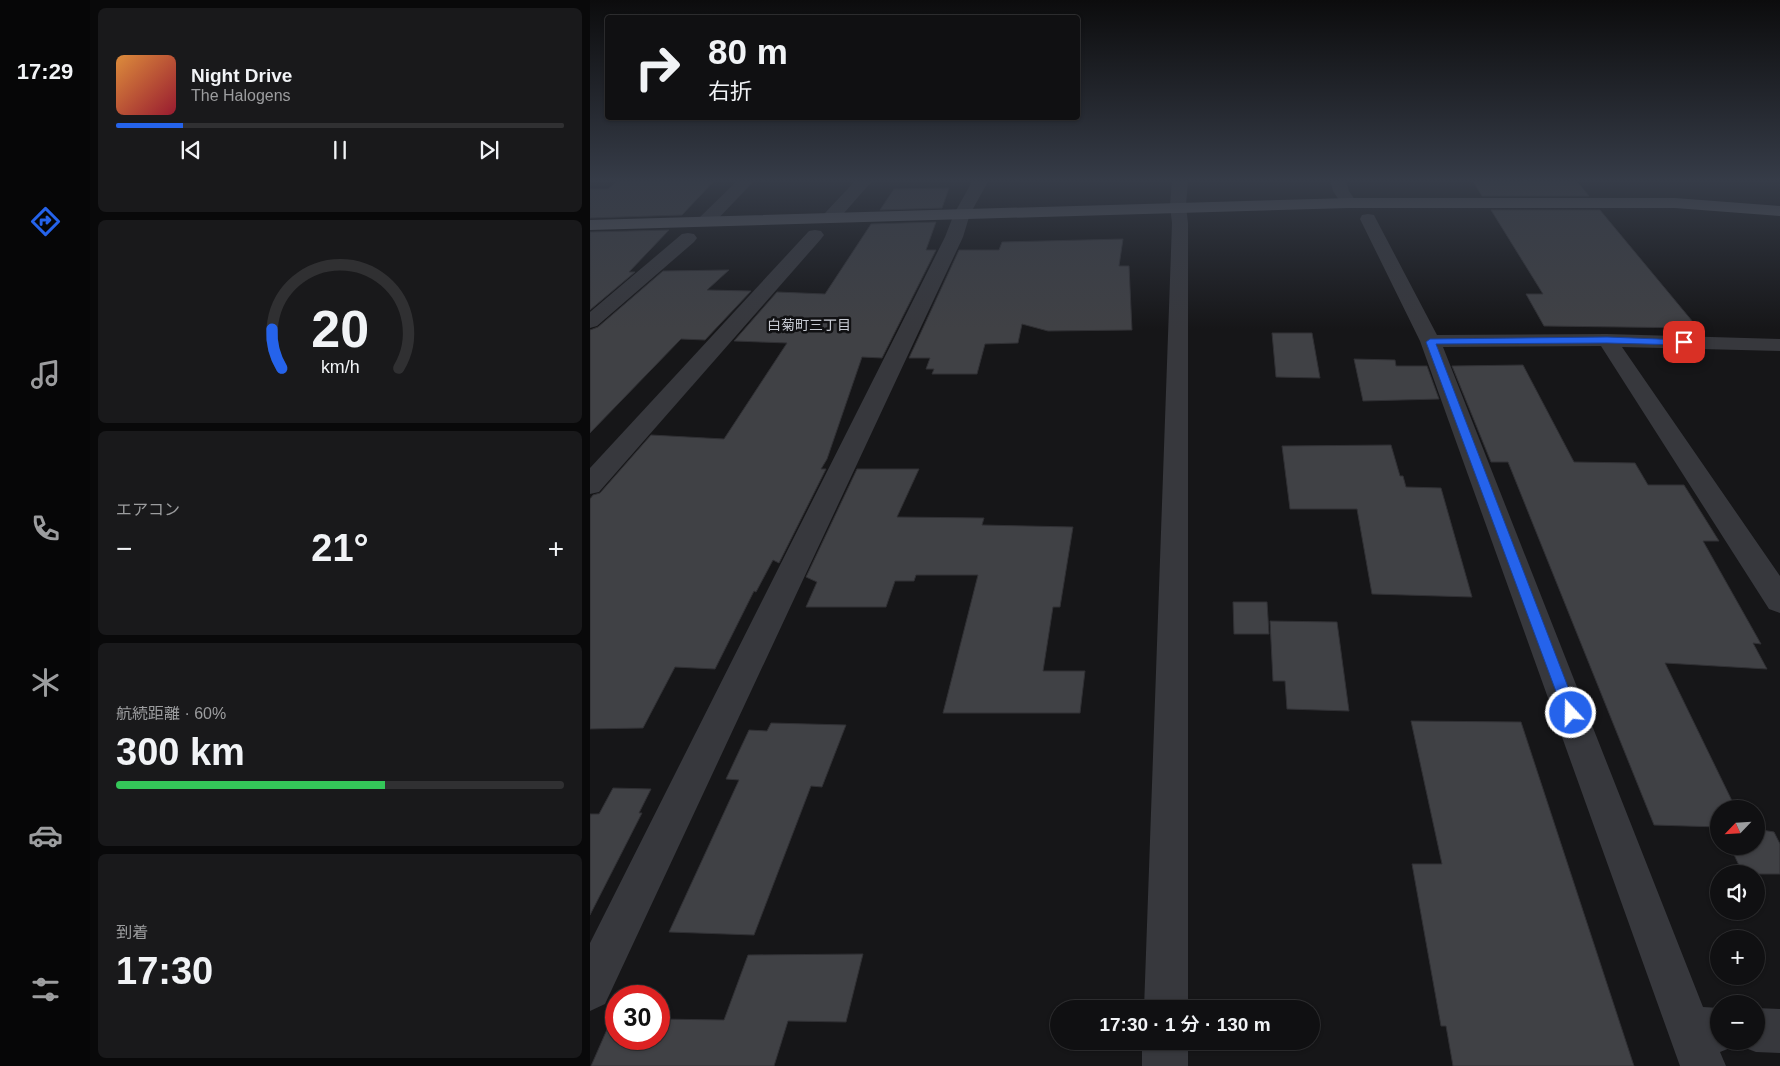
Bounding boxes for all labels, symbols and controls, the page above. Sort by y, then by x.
text: 80 m [708,32,788,71]
icon: right [625,35,690,100]
text: 17:29 [17,59,73,84]
text: Night Drive [191,65,292,86]
text: 右折 [708,79,752,104]
text: The Halogens [191,87,291,104]
icon: previous [177,136,205,164]
icon: pause [326,136,354,164]
icon: next [475,136,503,164]
icon: directions [28,204,63,239]
text: 20 [311,300,369,358]
district label: 白菊町三丁目 [767,317,851,333]
pin [1663,321,1705,363]
icon: arrive [1670,328,1698,356]
icon: music [28,357,63,392]
text: km/h [321,357,359,377]
text: エアコン [116,501,180,518]
icon: phone [28,511,63,546]
text: 21° [311,527,369,569]
text: − [116,533,132,564]
text: + [548,533,564,564]
icon: climate [28,665,63,700]
position arrow [1544,686,1596,738]
text: 航続距離 · 60% [116,705,226,722]
text: 300 km [116,731,245,773]
north arrow [1710,800,1765,855]
map controls [1710,800,1765,1050]
icon: car [28,818,63,853]
button: sound [1710,865,1765,920]
text: 到着 [116,924,148,941]
button: + [1710,930,1765,985]
text: 17:30 [116,950,213,992]
icon: filters [28,972,63,1007]
speed limit sign: 30 [605,985,670,1050]
button: − [1710,995,1765,1050]
text: 17:30 · 1 分 · 130 m [1099,1014,1271,1035]

